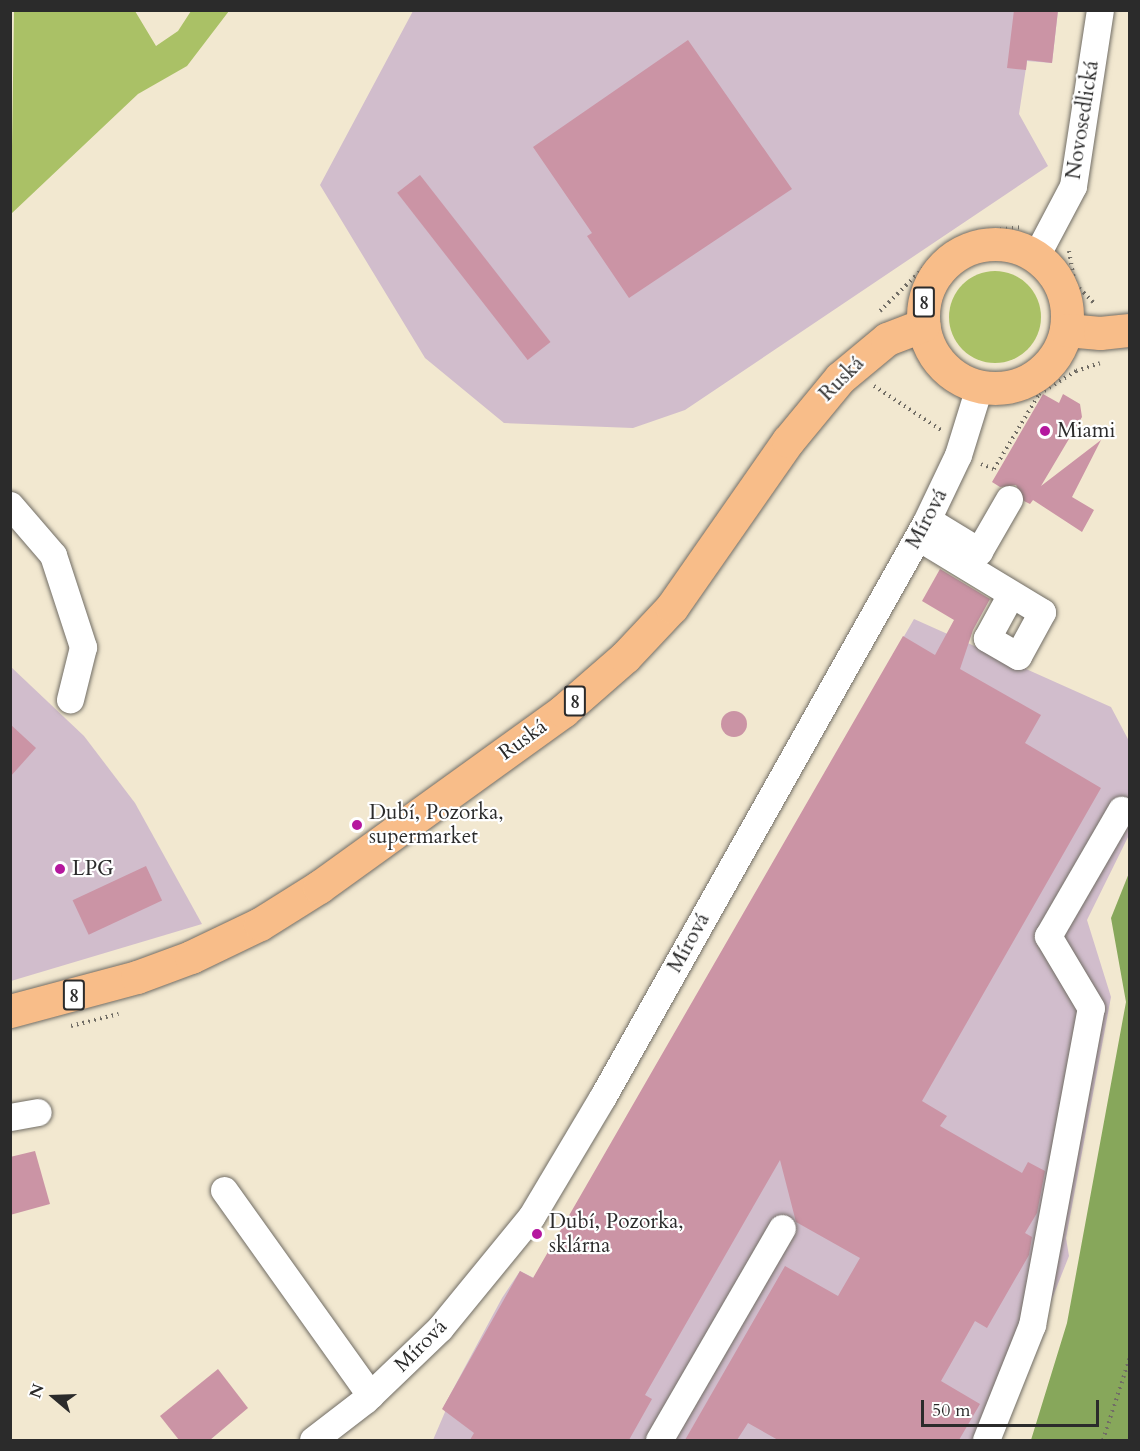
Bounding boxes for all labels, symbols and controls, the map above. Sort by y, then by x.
street label: Novosedlická [1061,59,1105,181]
road number: 8 [912,285,936,319]
street label: Ruská [814,351,870,407]
place label: Miami [1057,418,1115,444]
marker: Miami [1038,424,1052,438]
street label: Mírová [901,485,953,553]
road number: 8 [563,684,587,718]
street label: Ruská [494,714,552,766]
place label: Dubí, Pozorka, supermarket [369,800,504,850]
marker: Dubí, Pozorka, supermarket [350,818,364,832]
place label: LPG [72,856,114,882]
marker: LPG [53,862,67,876]
street label: Mírová [662,909,716,977]
road number: 8 [62,978,86,1012]
place label: Dubí, Pozorka, sklárna [549,1209,684,1259]
marker: Dubí, Pozorka, sklárna [530,1227,544,1241]
street label: Mírová [389,1314,453,1378]
north arrow [24,1367,84,1427]
text: N [24,1381,50,1401]
scale bar [924,1388,1102,1426]
text: 50 m [932,1398,971,1423]

